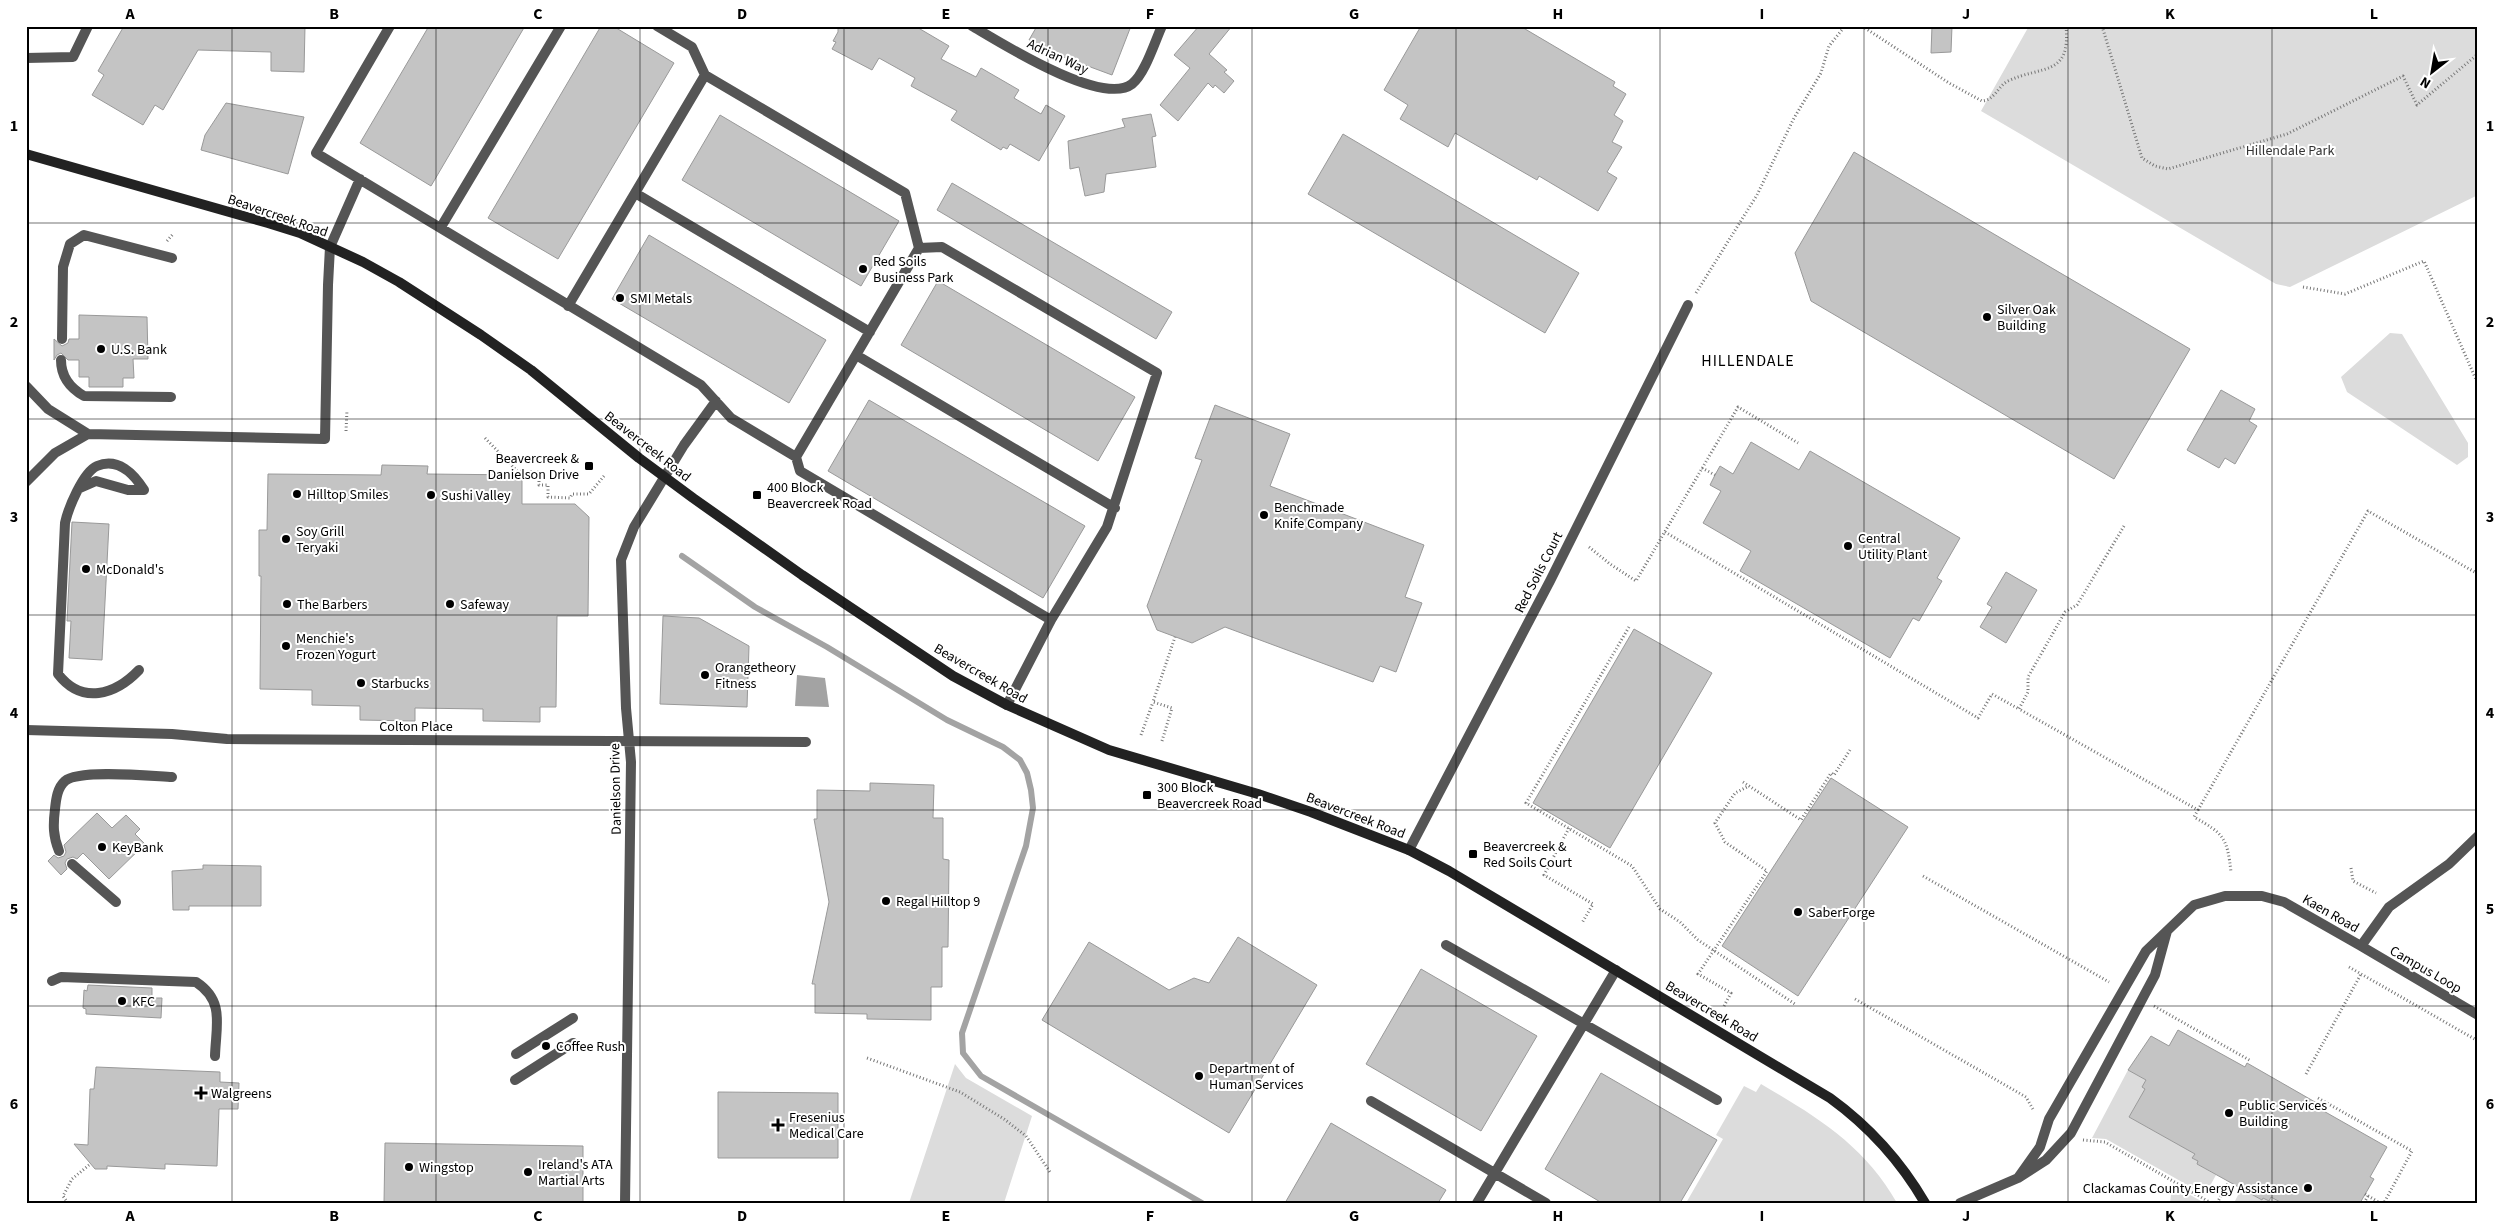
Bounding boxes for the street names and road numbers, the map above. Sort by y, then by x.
street label: Adrian Way [1024,34,1092,80]
street label: Beavercreek Road [225,189,331,242]
street label: Beavercreek Road [600,407,695,487]
street label: Red Soils Court [1510,528,1568,617]
street label: Beavercreek Road [930,639,1031,709]
street label: Colton Place [379,717,453,737]
street label: Danielson Drive [605,743,627,835]
street label: Beavercreek Road [1303,788,1408,844]
street label: Kaen Road [2298,890,2363,938]
street label: Campus Loop [2386,941,2465,999]
street label: Beavercreek Road [1661,976,1762,1047]

